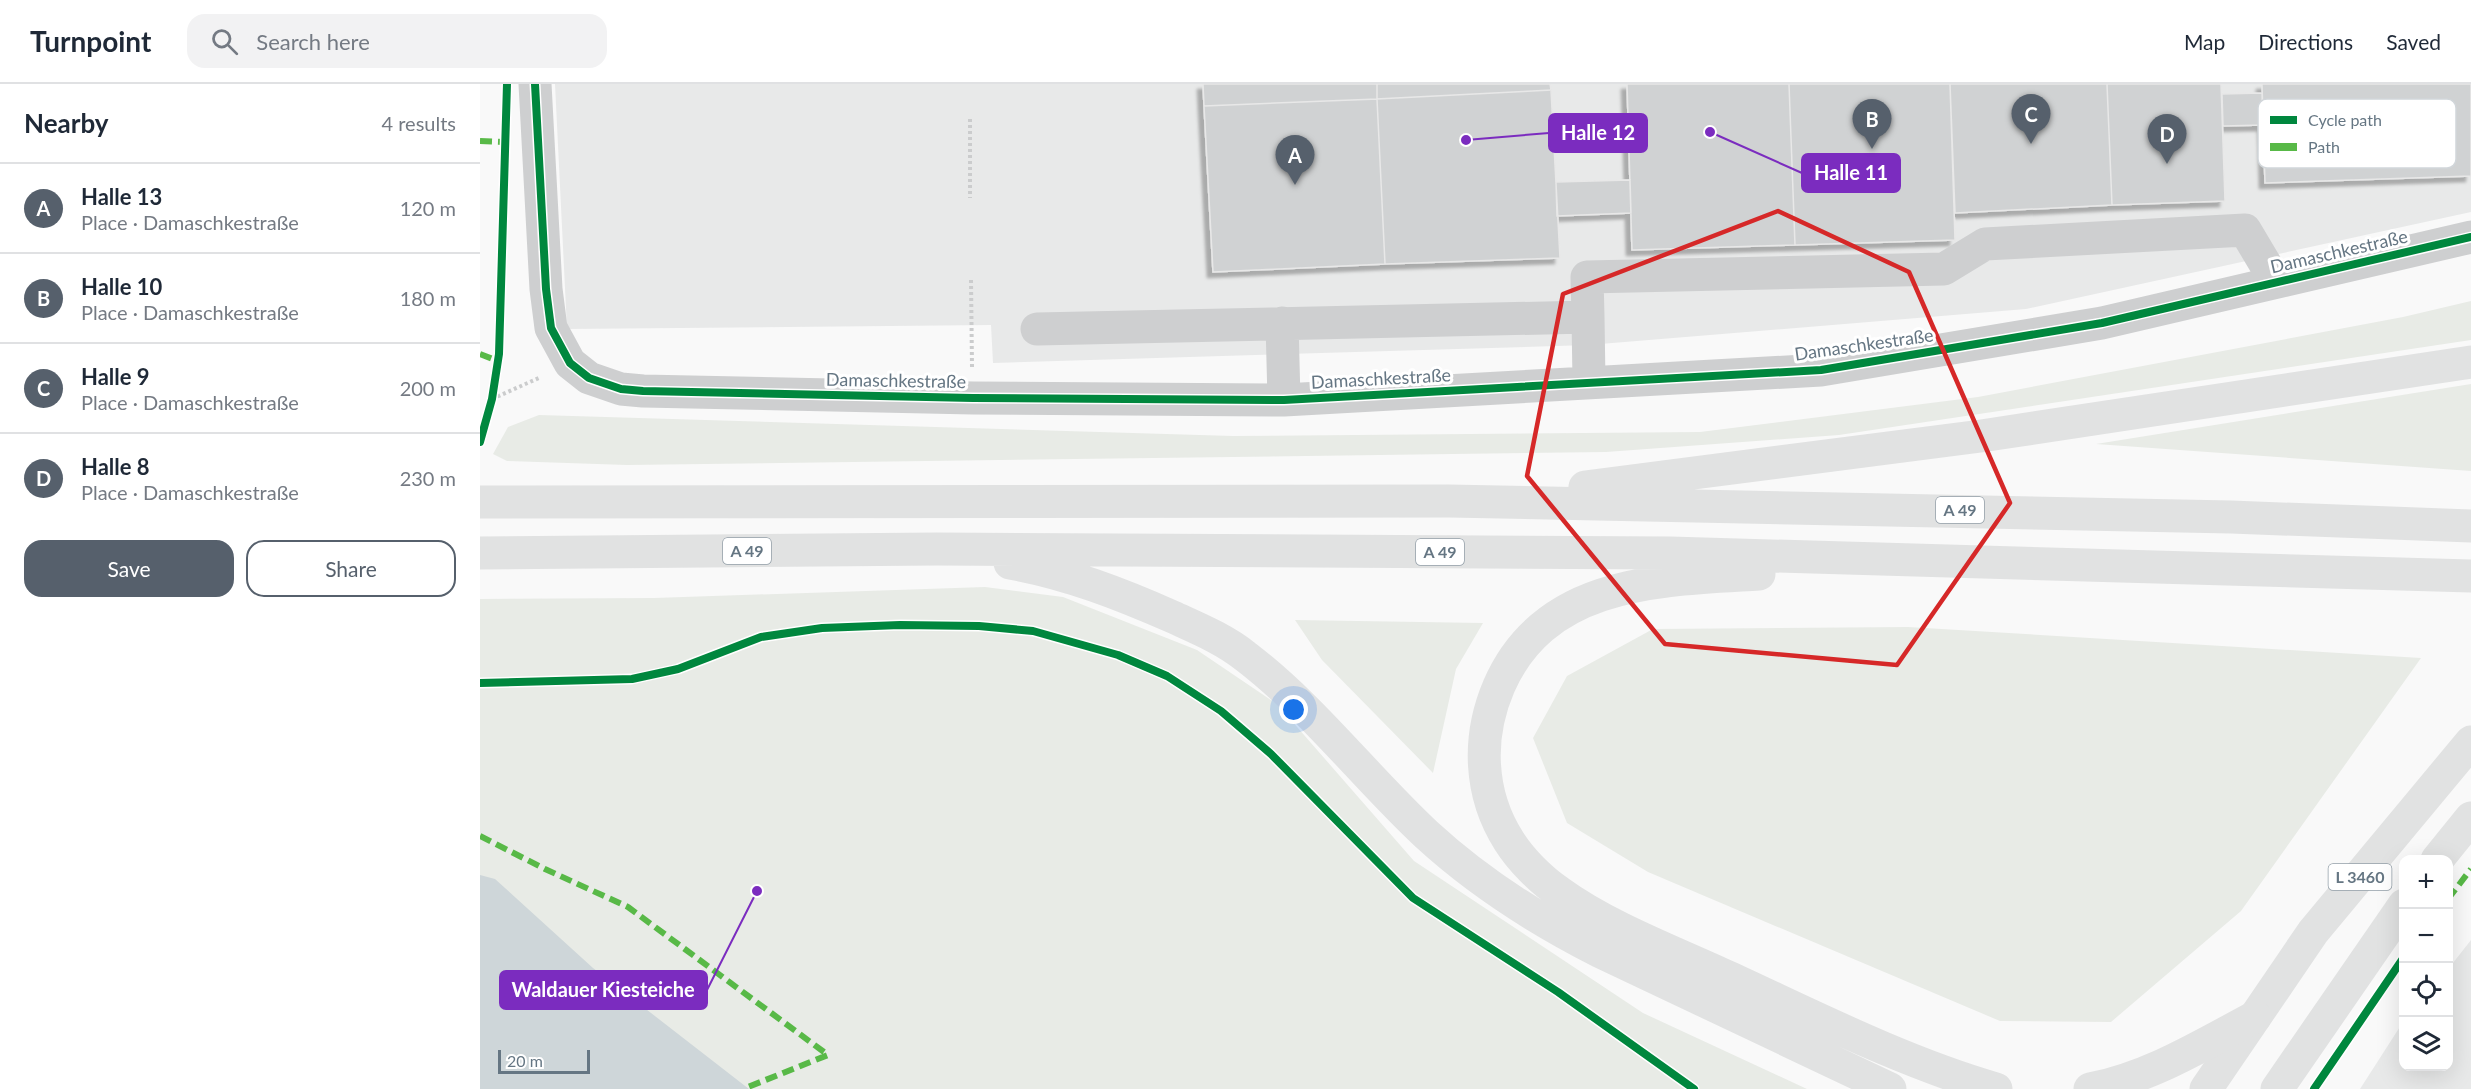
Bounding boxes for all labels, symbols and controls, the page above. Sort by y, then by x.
search box [187,14,607,68]
text: Turnpoint [30,24,151,58]
icon: search [208,25,241,58]
text: Search here [256,28,370,55]
text: Map [2184,29,2225,54]
text: Directions [2258,29,2353,54]
text: Saved [2386,29,2441,54]
pin: C [2012,94,2050,144]
legend [2258,99,2456,168]
pin: B [1852,100,1892,149]
text: Nearby [24,107,109,139]
text: Cycle path [2308,110,2382,129]
text: 4 results [381,111,456,135]
callout: Halle 12 [1549,114,1647,152]
pin: D [2148,115,2186,164]
text: Halle 12 [1561,120,1635,144]
pin: A [1276,135,1314,185]
text: Path [2308,137,2340,156]
callout: Halle 11 [1802,154,1900,192]
text: Halle 11 [1814,160,1888,184]
text: Halle 13 [81,183,162,210]
text: A [37,196,50,220]
text: 120 m [400,196,456,220]
text: Place · Damaschkestraße [81,210,299,234]
street label: Damaschkestraße [2268,225,2410,278]
text: Halle 10 [81,273,162,300]
text: B [37,286,50,310]
text: 180 m [400,286,456,310]
text: Place · Damaschkestraße [81,300,299,324]
street label: Damaschkestraße [1793,323,1935,365]
text: Halle 9 [81,363,150,390]
street label: Damaschkestraße [1310,363,1452,393]
street label: Damaschkestraße [826,368,966,392]
text: C [37,376,50,400]
text: 200 m [400,376,456,400]
text: Place · Damaschkestraße [81,390,299,414]
text: Halle 8 [81,453,150,480]
text: D [36,466,51,490]
text: 230 m [400,466,456,490]
text: Place · Damaschkestraße [81,480,299,504]
road number: A 49 [1936,497,1984,523]
road number: A 49 [723,538,771,564]
road number: A 49 [1416,539,1464,565]
button: Save [24,540,234,597]
button: Share [246,540,456,597]
your location [1279,695,1308,724]
map controls [2399,855,2453,1071]
button: + [2399,855,2453,909]
road number: L 3460 [2328,864,2392,890]
button: − [2399,909,2453,963]
button: locate [2399,963,2453,1017]
callout: Waldauer Kiesteiche [500,971,707,1009]
text: Waldauer Kiesteiche [511,977,695,1001]
button: layers [2399,1017,2453,1071]
scale bar [498,1047,590,1074]
text: 20 m [507,1051,543,1070]

